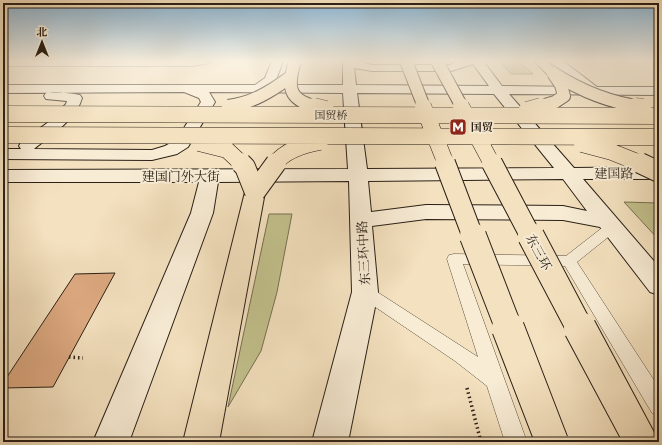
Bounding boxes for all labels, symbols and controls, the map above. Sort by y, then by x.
north arrow [22,22,62,62]
text: 北 [37,25,48,40]
street label: 国贸桥 [315,108,348,123]
metro station icon: 国贸 [448,117,468,137]
place label: 国贸 [471,120,493,135]
street label: 建国路 [594,165,634,183]
street label: 建国门外大街 [142,168,220,186]
street label: 东三环中路 [353,220,375,286]
street label: 东三环 [521,231,555,274]

